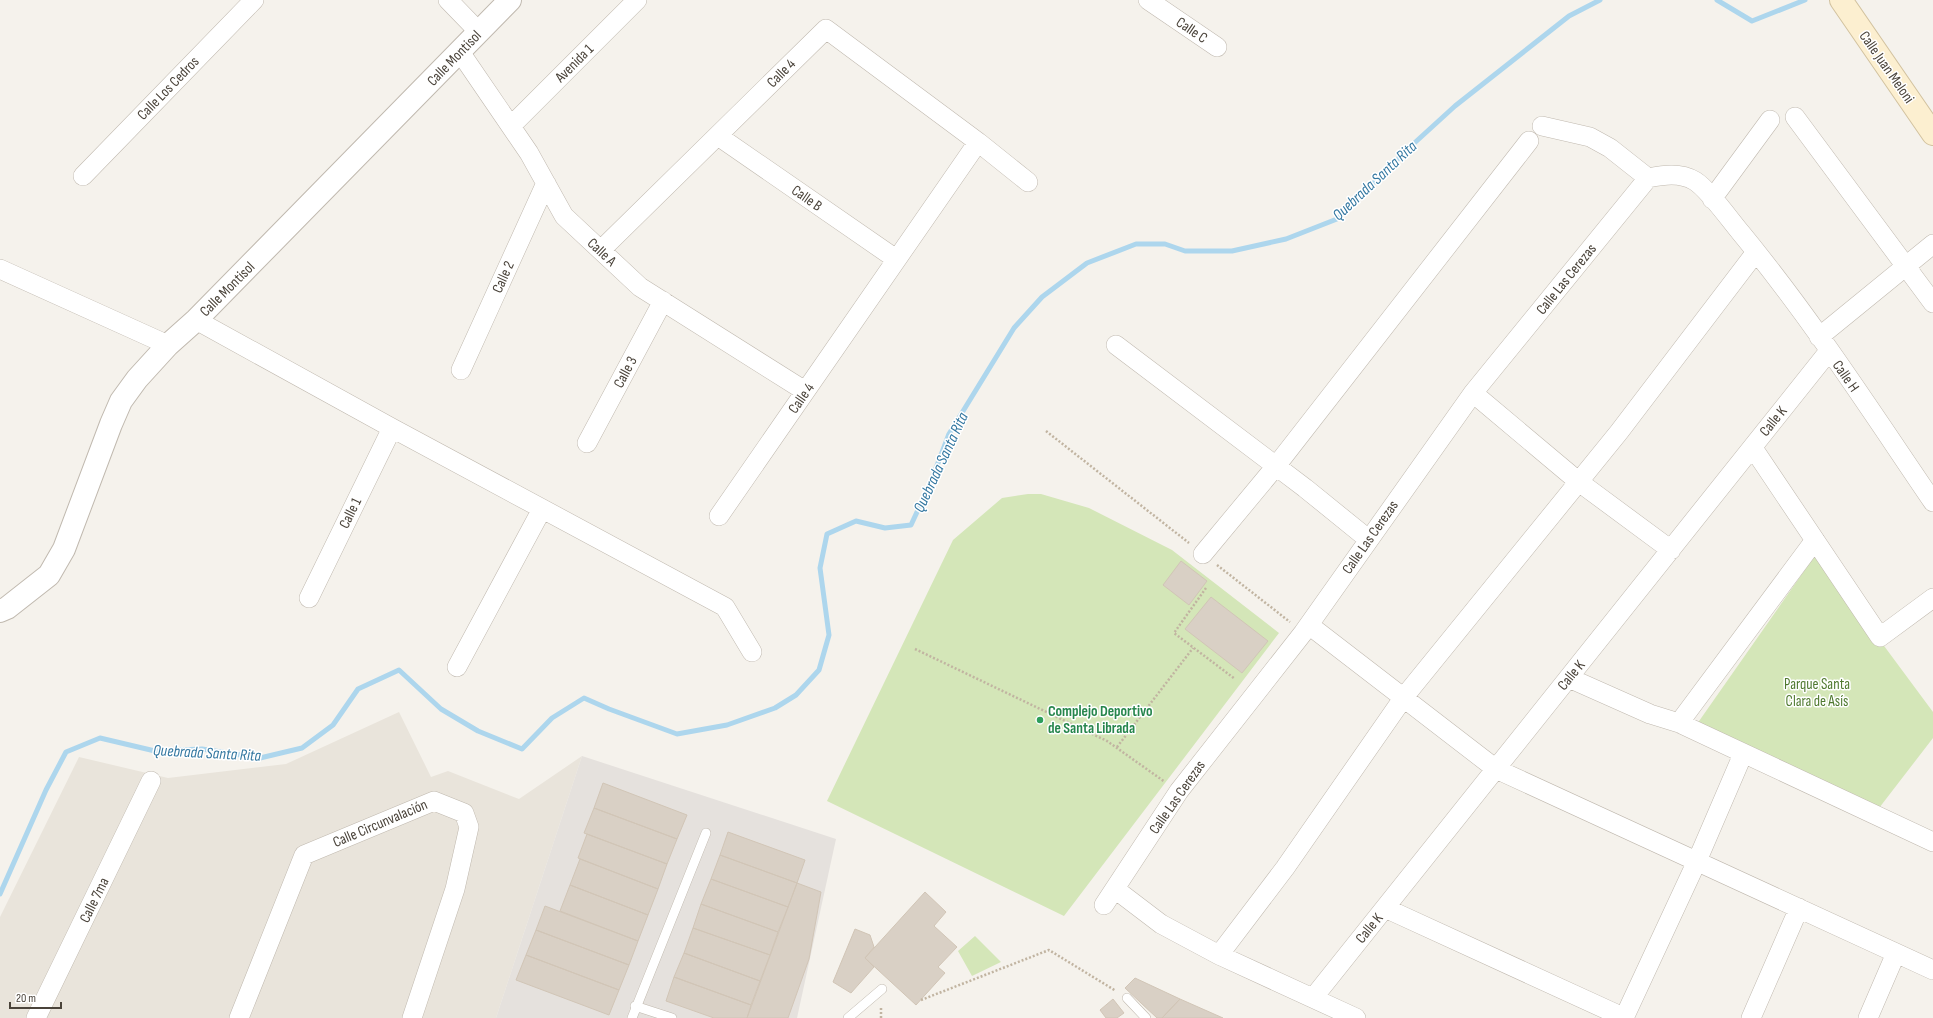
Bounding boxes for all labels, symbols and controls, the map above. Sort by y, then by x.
street label: Calle C [1172,13,1211,48]
street label: Calle Montisol [423,26,486,90]
street label: Calle Juan Meloni [1855,27,1919,107]
street label: Avenida 1 [550,40,598,87]
street label: Calle Los Cedros [133,53,203,124]
street label: Calle 4 [763,55,800,92]
water label: Quebrada Santa Rita [1329,137,1421,225]
street label: Calle B [788,181,826,216]
street label: Calle A [583,234,621,271]
street label: Calle Las Cerezas [1532,240,1601,319]
street label: Calle Montisol [196,258,259,321]
street label: Calle 2 [488,258,519,296]
street label: Calle 3 [609,353,642,391]
street label: Calle H [1828,357,1863,396]
street label: Calle 4 [784,379,819,417]
street label: Calle K [1755,402,1791,440]
water label: Quebrada Santa Rita [910,409,973,516]
street label: Calle 1 [335,494,366,532]
street label: Calle Las Cerezas [1338,497,1403,578]
street label: Calle K [1553,656,1589,694]
park label: Parque Santa Clara de Asís [1784,675,1850,711]
place label: Complejo Deportivo de Santa Librada [1048,702,1153,738]
marker: Complejo Deportivo de Santa Librada [1035,715,1045,725]
water label: Quebrada Santa Rita [152,741,262,766]
street label: Calle Las Cerezas [1145,757,1210,838]
street label: Calle Circunvalación [330,795,430,852]
street label: Calle 7ma [75,874,114,926]
street label: Calle K [1351,909,1387,947]
scale bar [10,984,61,1010]
text: 20 m [16,991,36,1006]

